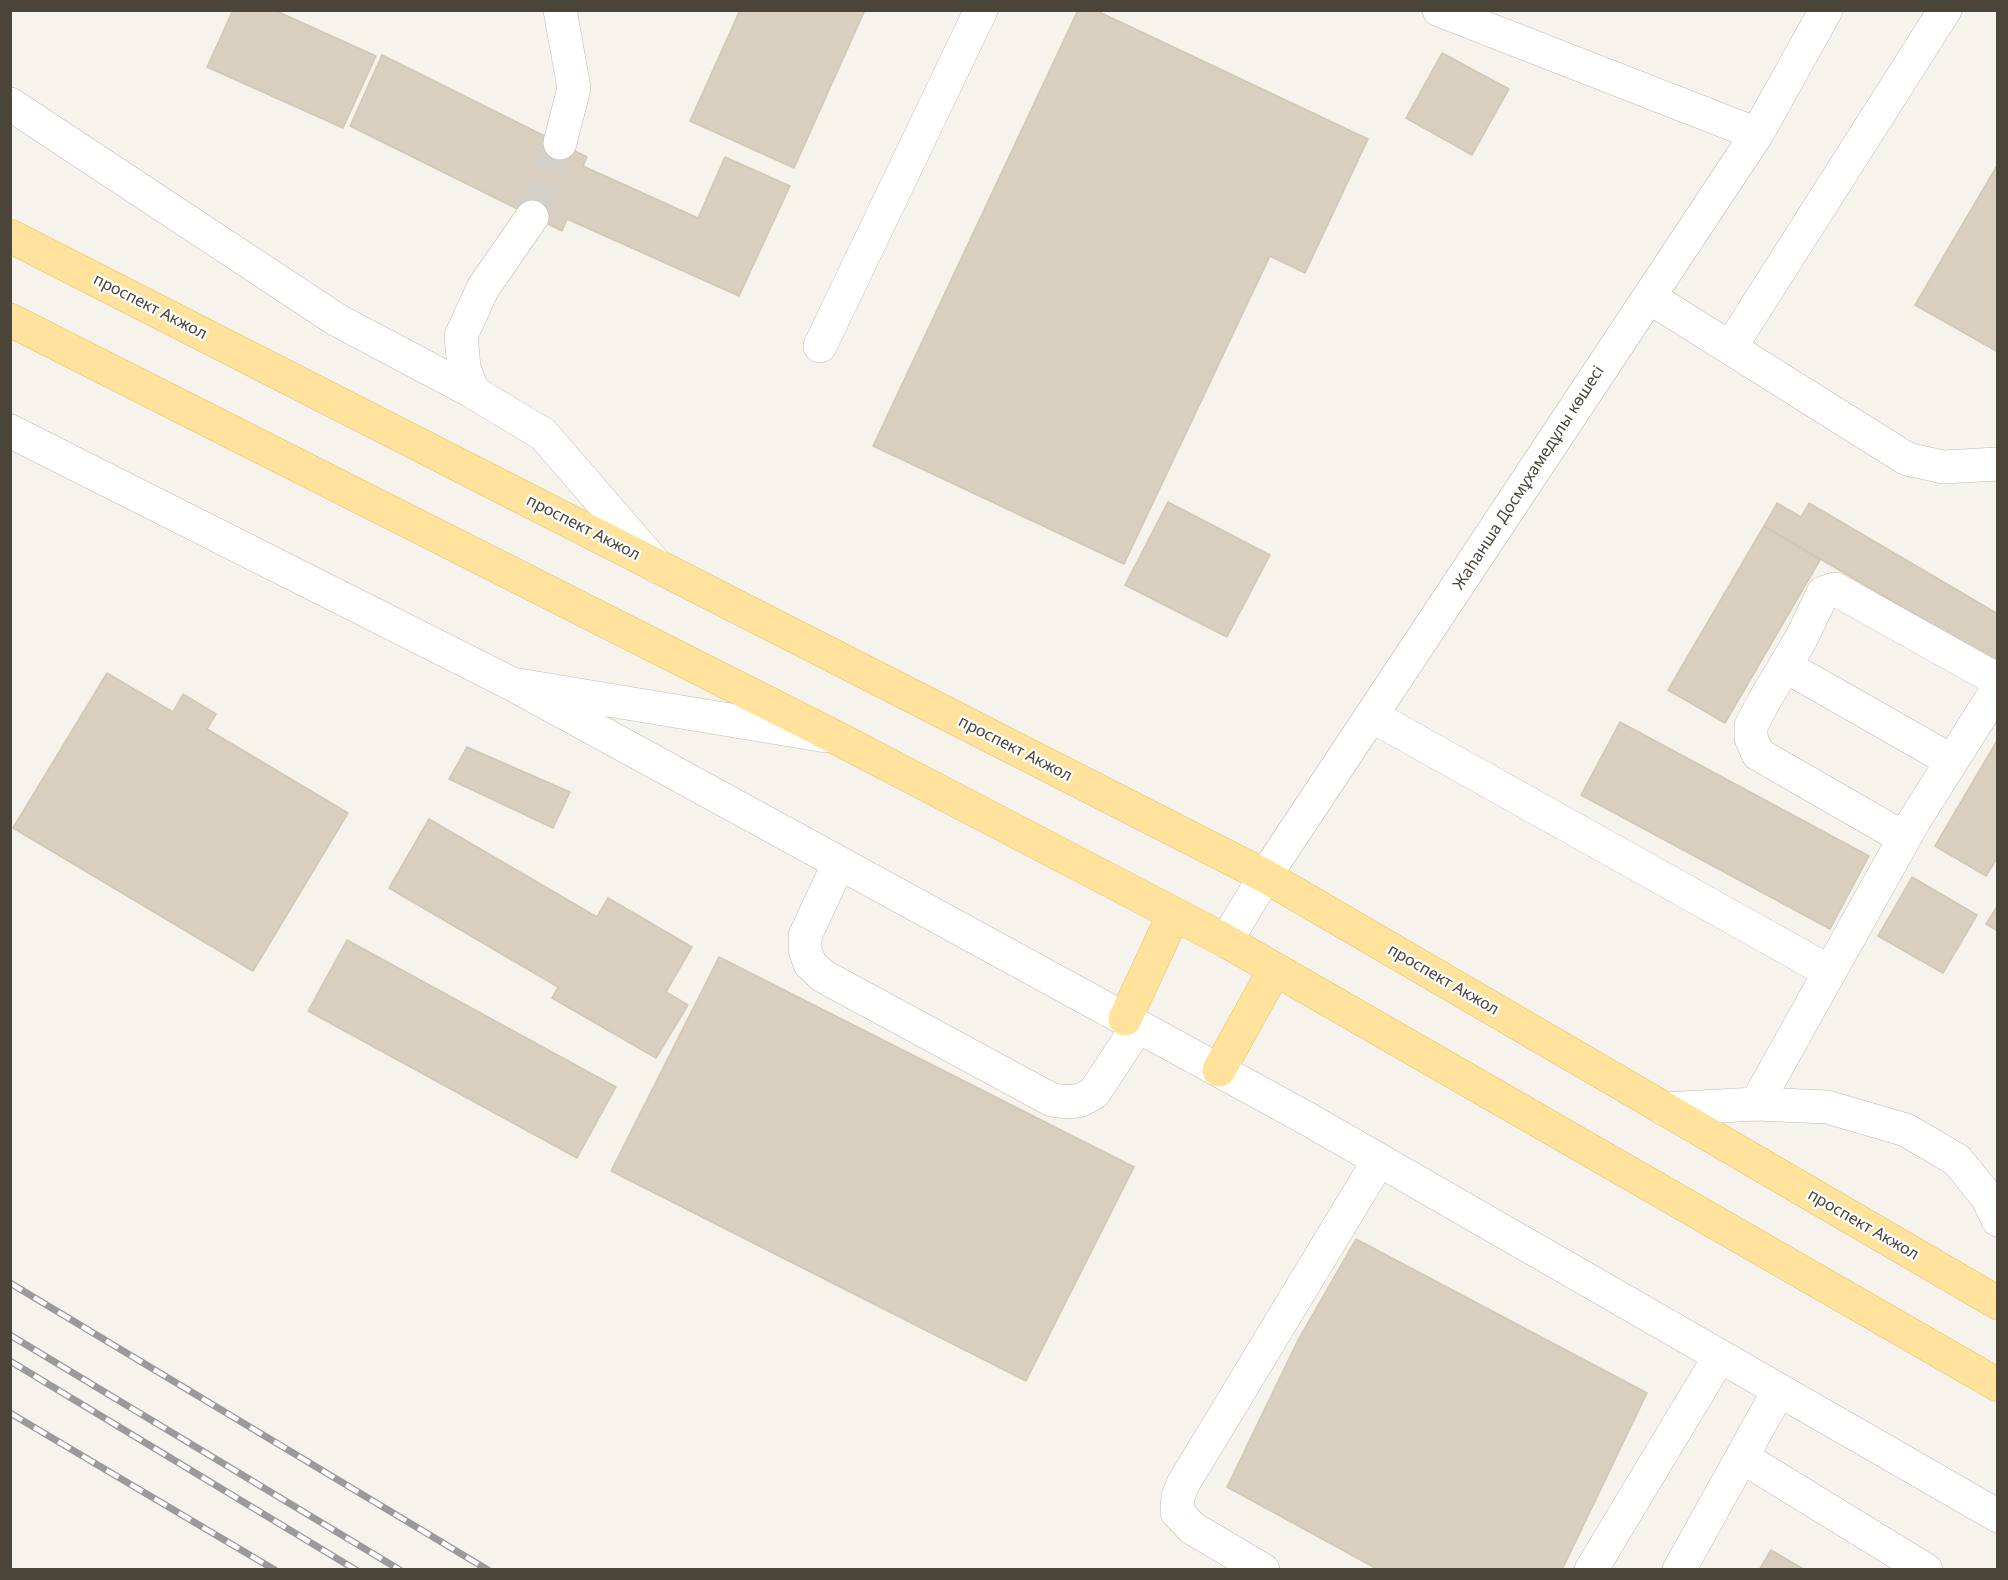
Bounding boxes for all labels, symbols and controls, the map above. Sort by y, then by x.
street label: проспект Акжол [90,270,210,344]
street label: Жаһанша Досмұхамедұлы көшесі [1449,363,1609,593]
street label: проспект Акжол [523,491,643,565]
street label: проспект Акжол [955,712,1075,786]
street label: проспект Акжол [1384,940,1502,1020]
street label: проспект Акжол [1804,1185,1922,1265]

